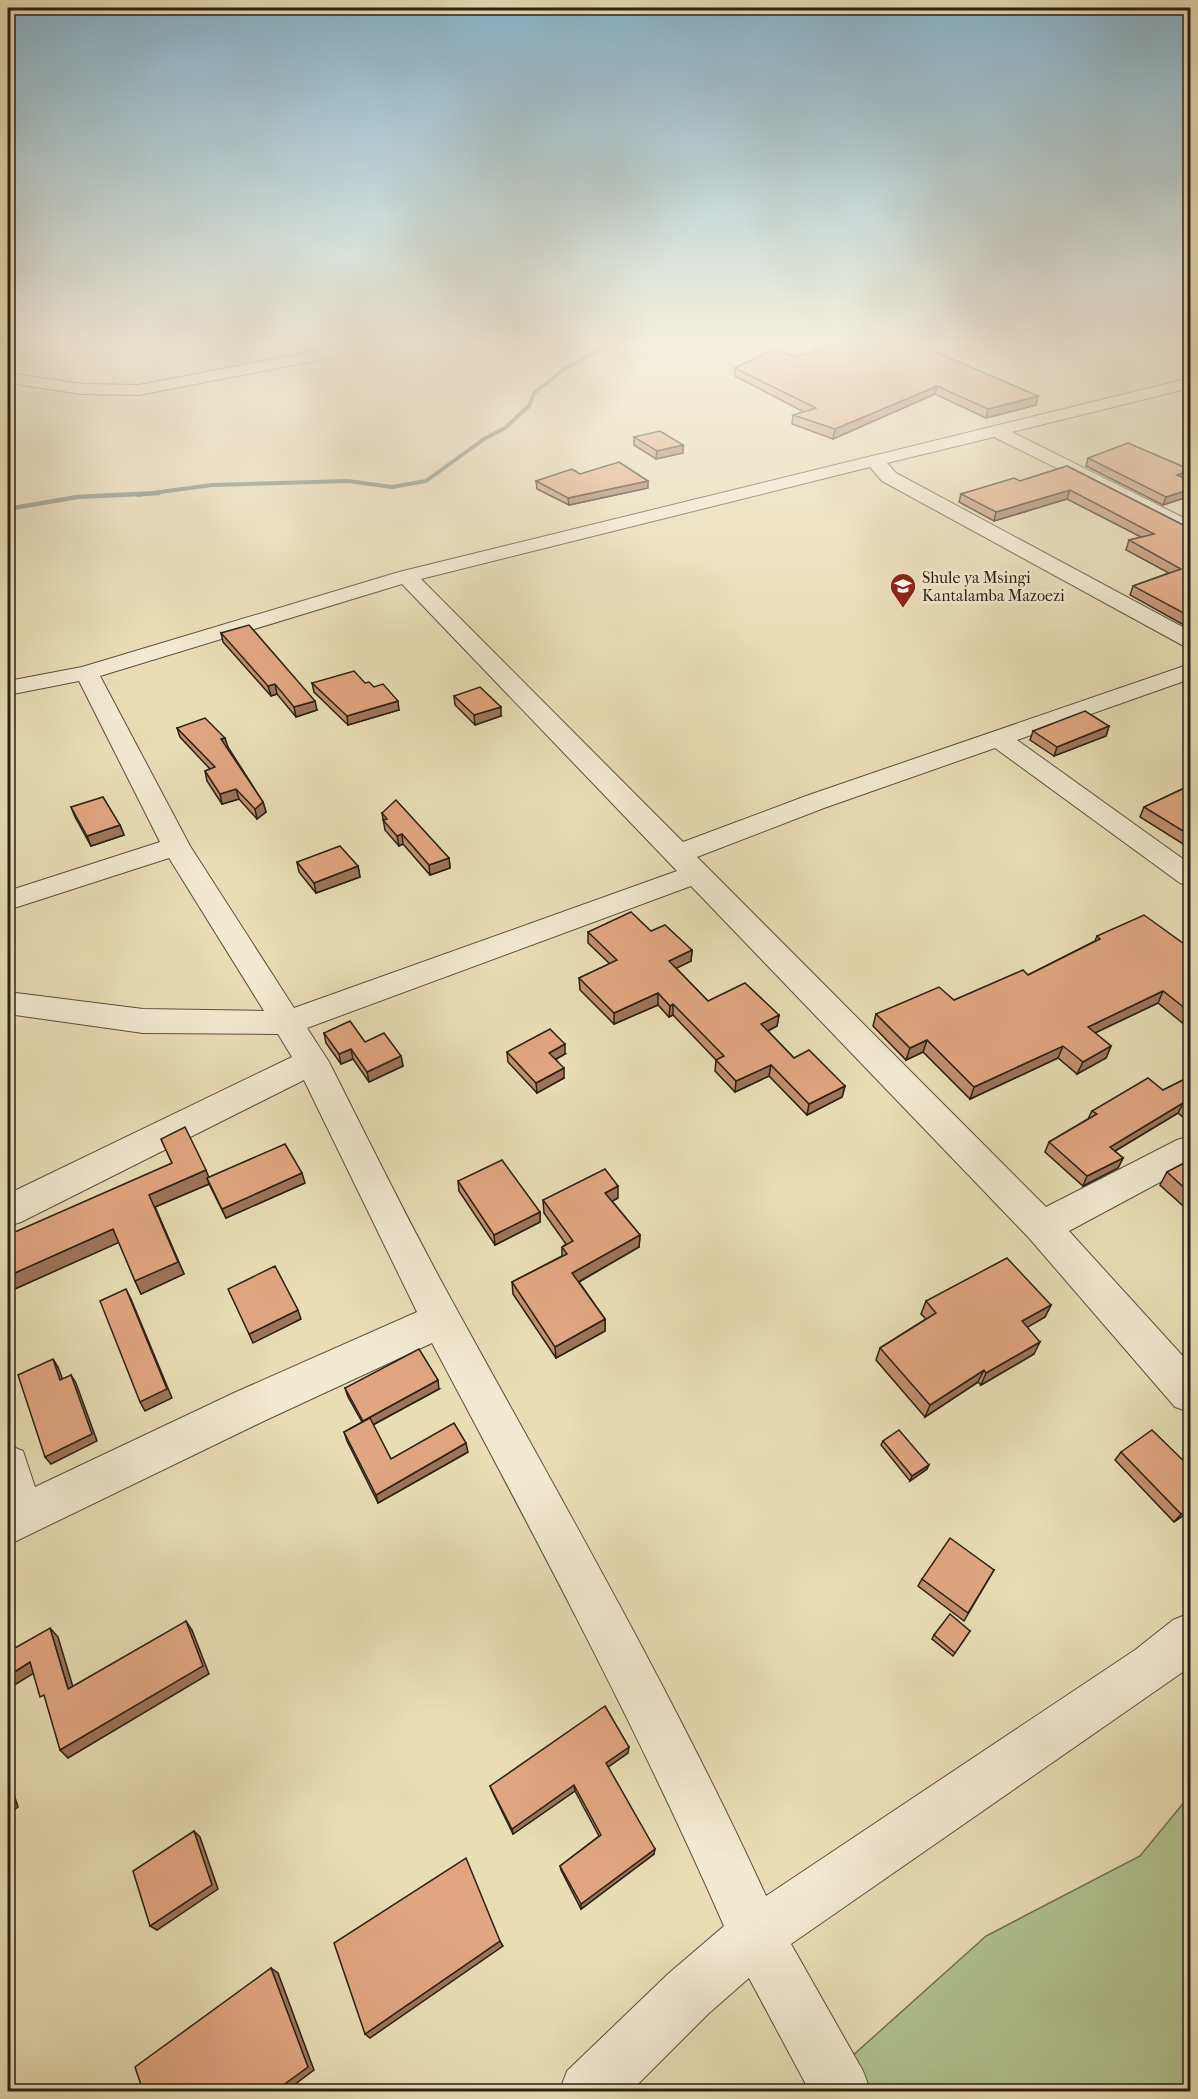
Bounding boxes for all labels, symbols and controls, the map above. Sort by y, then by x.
place label: Shule ya Msingi Kantalamba Mazoezi [922,568,1065,605]
school or university icon: Shule ya Msingi Kantalamba Mazoezi [888,571,918,609]

